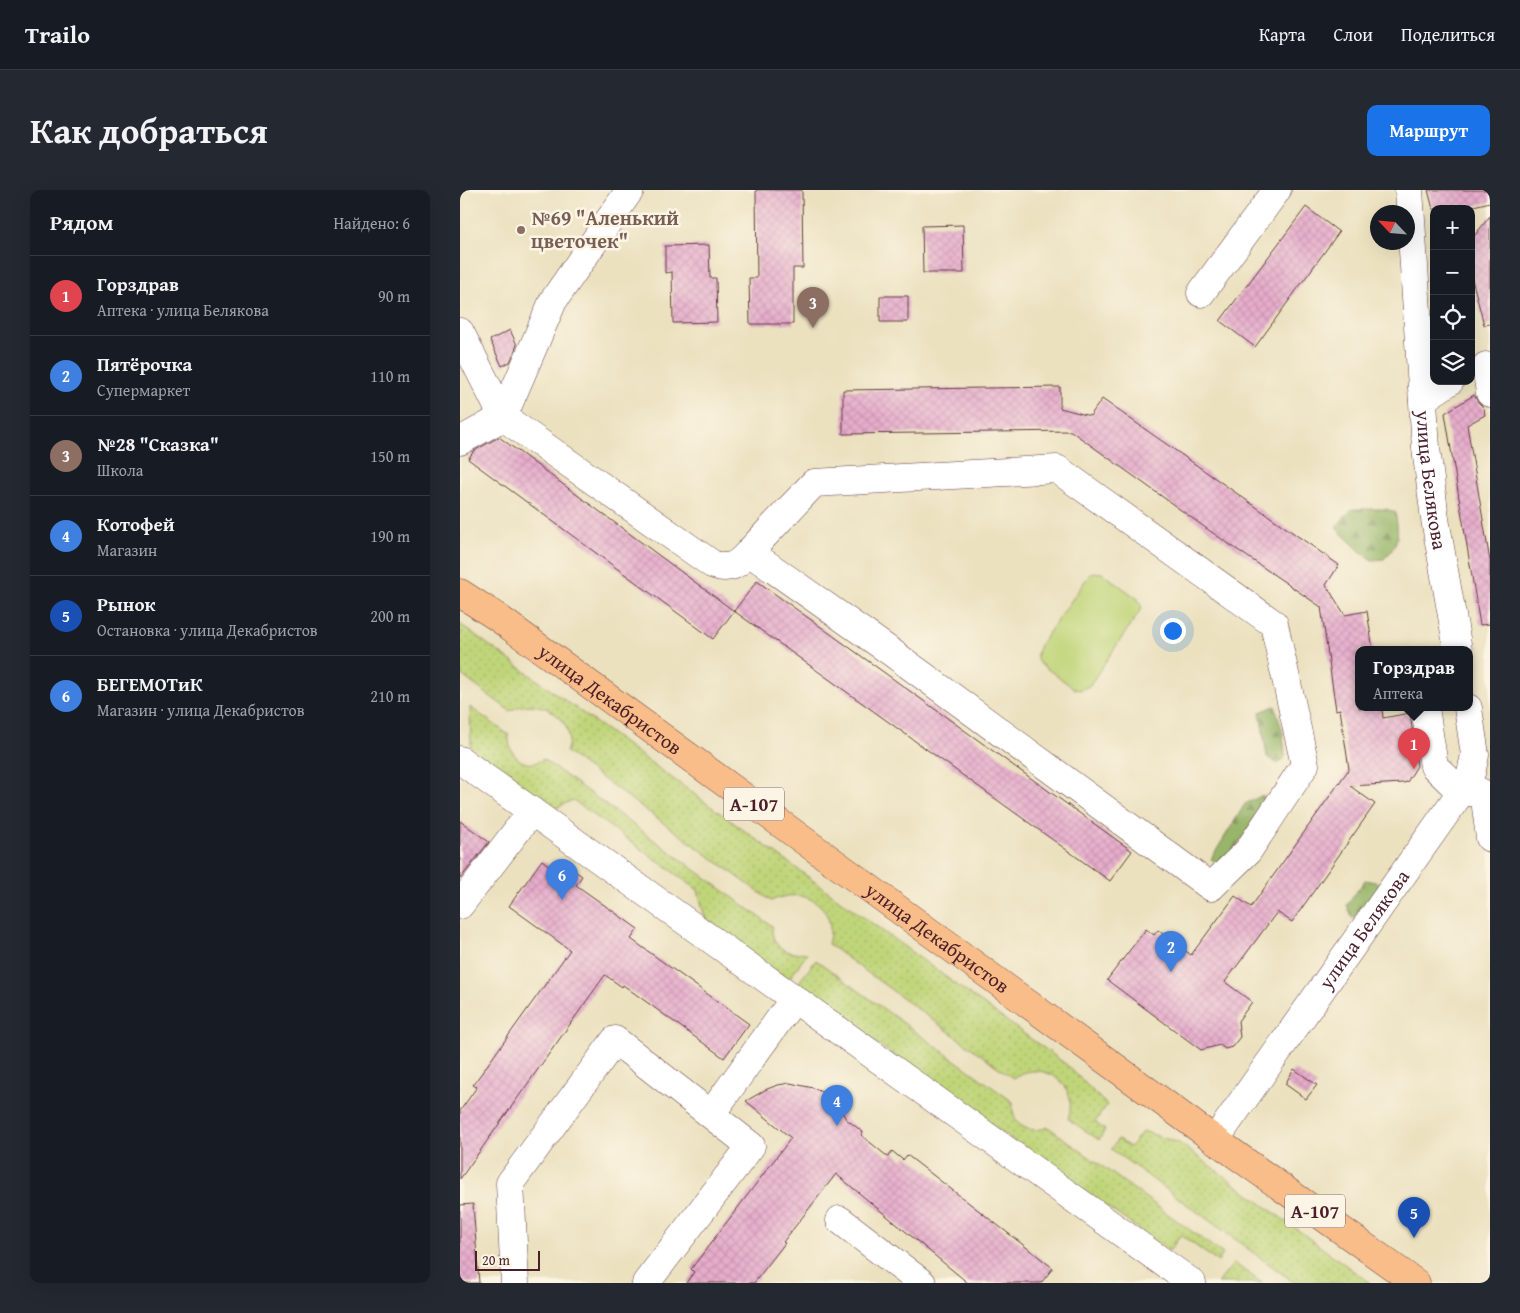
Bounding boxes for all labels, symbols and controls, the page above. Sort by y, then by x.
text: Trailo [25,17,90,52]
text: Карта [1259,21,1306,48]
text: Слои [1334,21,1373,48]
text: Поделиться [1401,21,1495,48]
text: Как добраться [30,105,268,156]
button: Маршрут [1367,105,1490,156]
place label: №69 "Аленький цветочек" [531,203,679,255]
north arrow [1370,205,1415,250]
map controls [1430,205,1475,385]
button: + [1430,205,1475,250]
text: Рядом [50,207,113,238]
text: Найдено: 6 [333,211,410,235]
marker: №69 "Аленький цветочек" [515,224,527,236]
button: − [1430,250,1475,295]
text: Горздрав [97,270,179,298]
text: 1 [62,284,70,308]
text: 90 m [378,284,410,308]
pin: 3 [797,287,829,328]
button: locate [1430,295,1475,340]
text: Аптека · улица Белякова [97,298,269,322]
button: layers [1430,340,1475,385]
text: Пятёрочка [97,350,192,378]
text: 2 [62,364,70,388]
text: 110 m [370,364,410,388]
text: Супермаркет [97,378,190,402]
street label: улица Белякова [1409,408,1455,552]
text: №28 "Сказка" [97,430,219,458]
text: 3 [62,444,70,468]
text: 150 m [370,444,410,468]
text: Школа [97,458,143,482]
text: Котофей [97,510,175,538]
text: 4 [62,524,70,548]
text: 190 m [370,524,410,548]
text: Магазин [97,538,157,562]
text: Рынок [97,590,155,618]
text: 5 [62,604,70,628]
text: 200 m [370,604,410,628]
text: Остановка · улица Декабристов [97,618,318,642]
your location [1160,618,1186,644]
street label: улица Декабристов [531,636,688,761]
popup [1355,646,1473,711]
text: Горздрав [1373,653,1455,681]
text: БЕГЕМОТиК [97,670,203,698]
text: Аптека [1373,681,1423,705]
text: 6 [62,684,70,708]
text: 210 m [370,684,410,708]
text: Магазин · улица Декабристов [97,698,305,722]
pin: 1 [1398,728,1430,769]
road number: А-107 [724,788,784,820]
pin: 6 [546,859,578,900]
street label: улица Белякова [1311,863,1416,996]
street label: улица Декабристов [859,874,1016,1000]
pin: 2 [1155,931,1187,972]
pin: 4 [821,1085,853,1126]
road number: А-107 [1285,1194,1345,1228]
pin: 5 [1398,1197,1430,1238]
scale bar [475,1248,540,1271]
text: 20 m [482,1250,510,1270]

